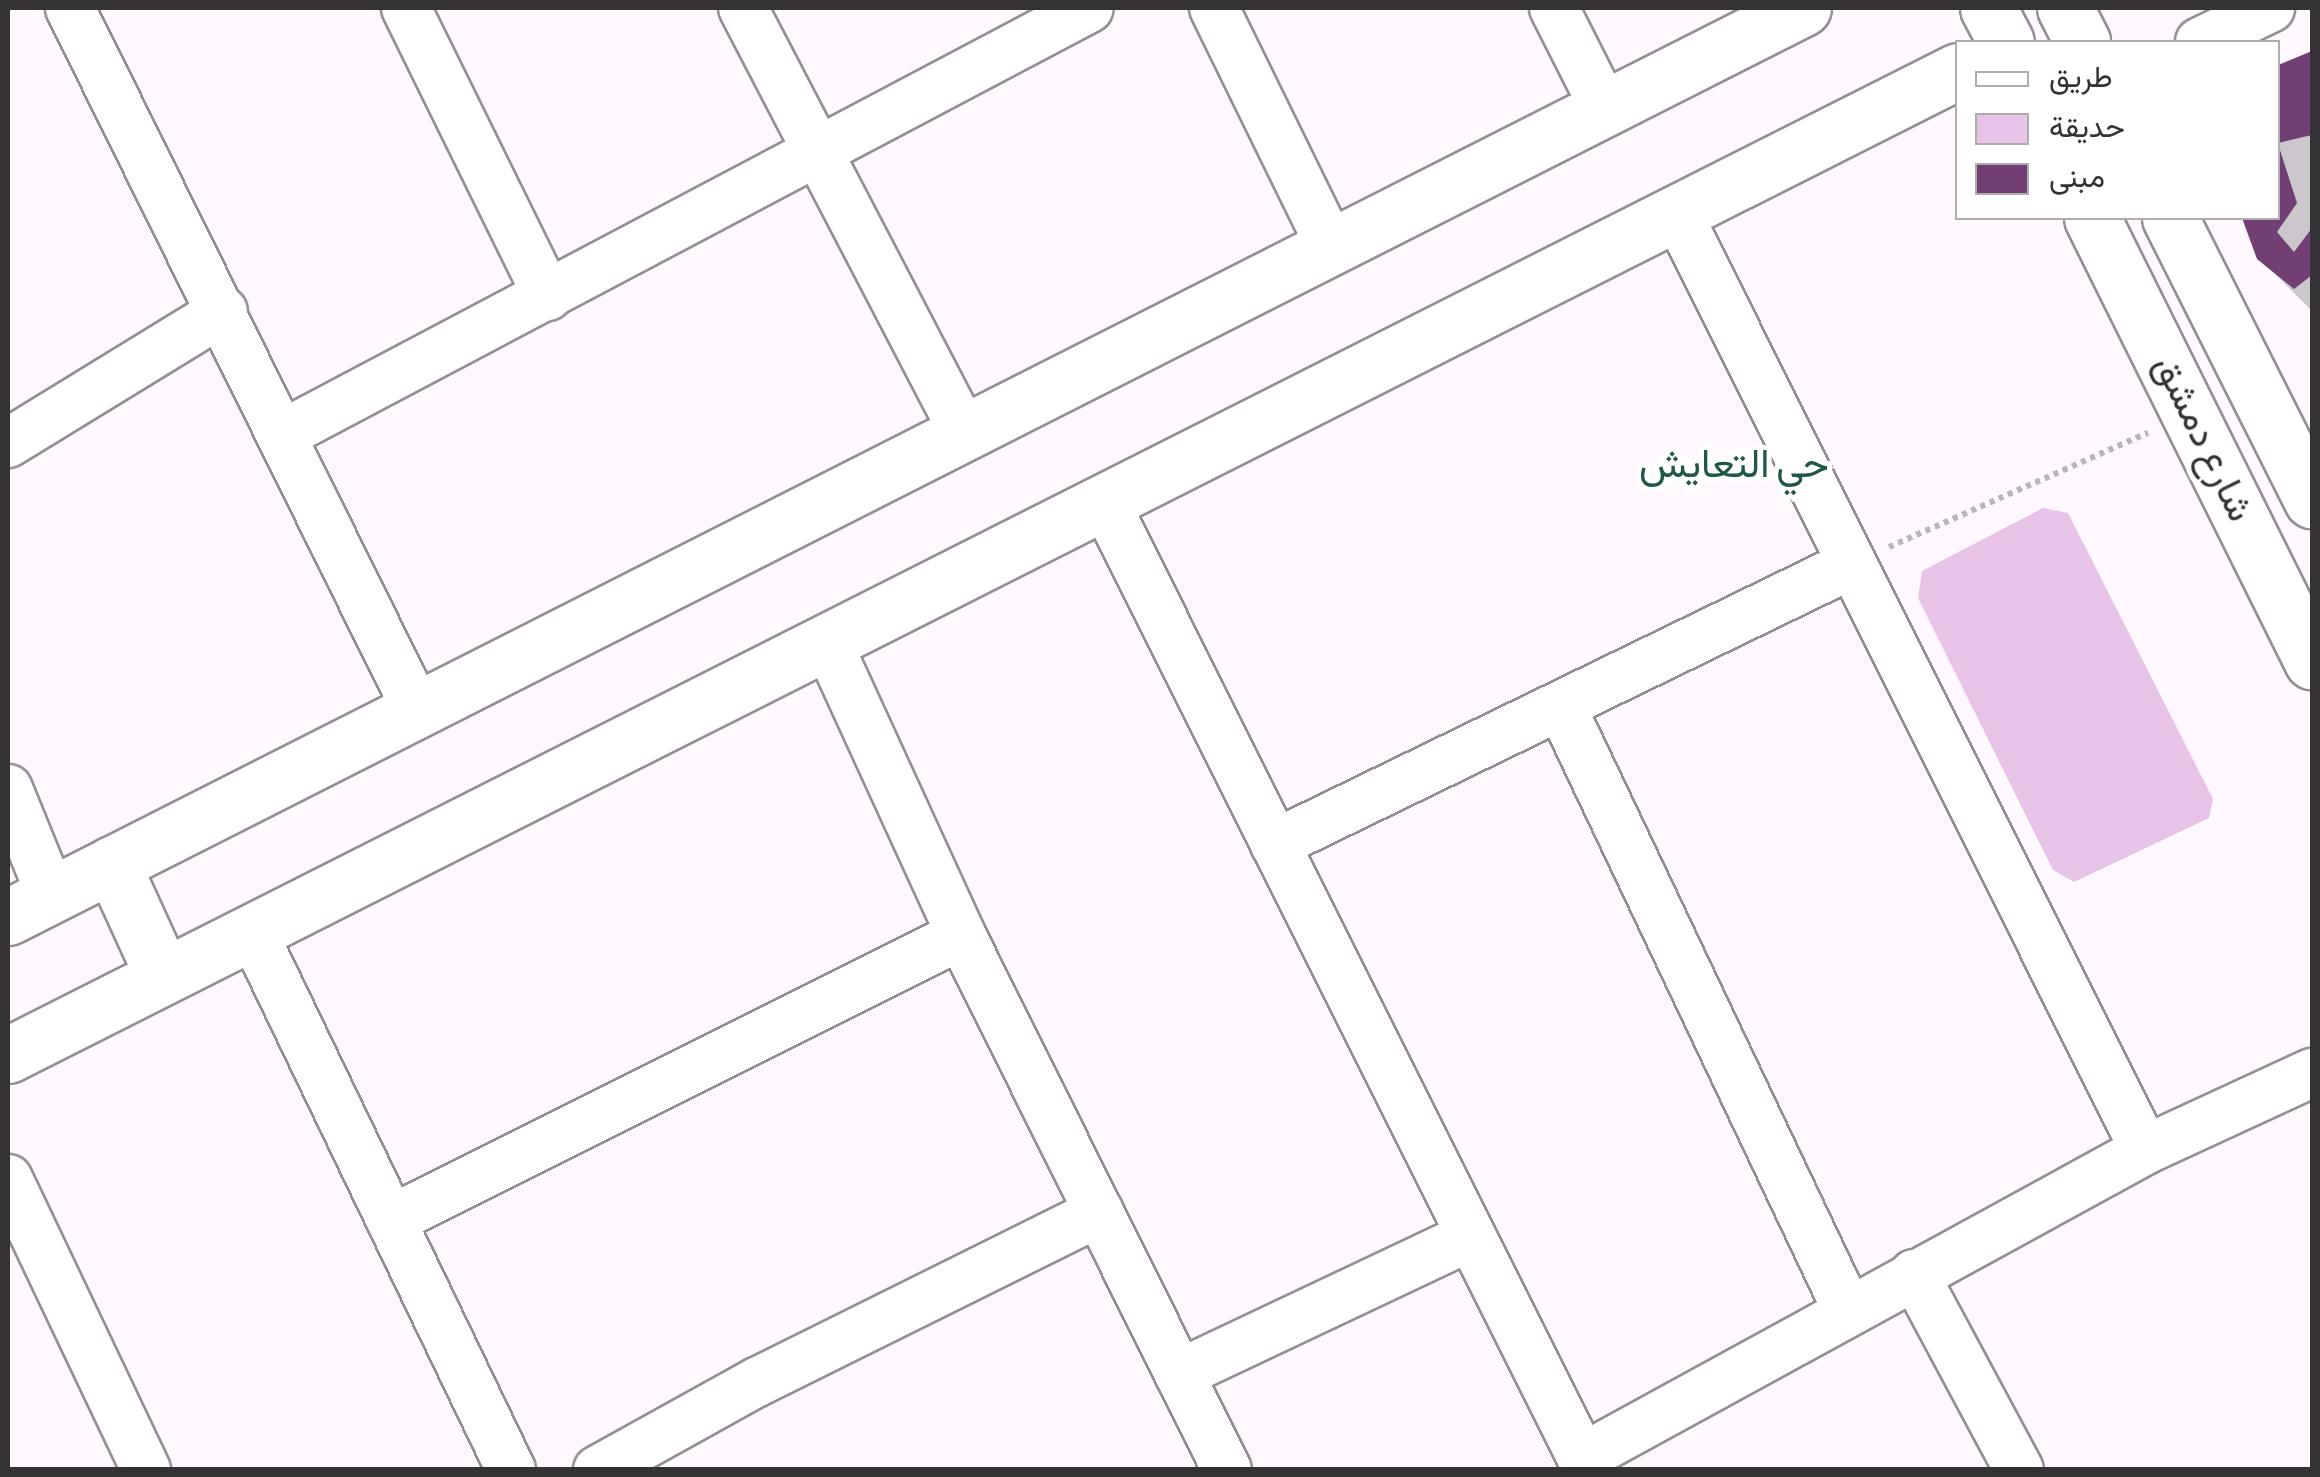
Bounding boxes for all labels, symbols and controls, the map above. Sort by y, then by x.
legend [1955,40,2280,220]
text: طريق [2049,63,2113,93]
text: حديقة [2049,113,2125,143]
text: مبنى [2049,163,2105,193]
street label: شارع دمشق [2142,348,2262,530]
district label: حي التعايش [1639,441,1829,489]

